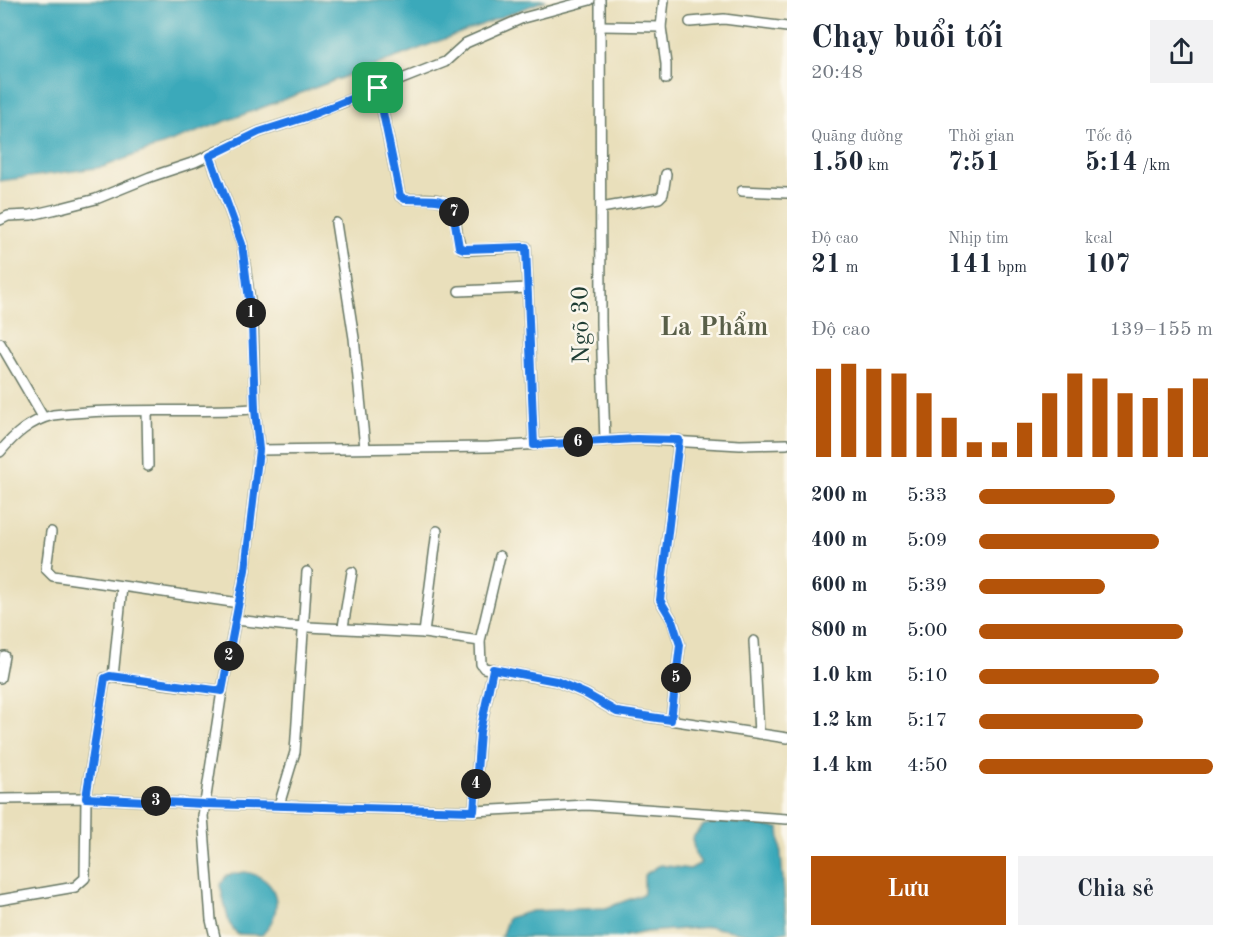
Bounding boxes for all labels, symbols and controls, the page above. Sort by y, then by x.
button: share [1150,20,1213,83]
text: Chạy buổi tối [811,22,1003,55]
pin [352,62,403,113]
text: 20:48 [811,63,863,83]
icon: arrive [361,71,394,104]
text: Quãng đường [811,129,903,145]
text: Thời gian [948,129,1014,145]
text: Tốc độ [1085,129,1132,145]
text: 1.50 [811,150,864,176]
text: 7:51 [948,150,1001,176]
text: 5:14 [1085,150,1138,176]
text: km [864,158,889,174]
text: /km [1138,158,1170,174]
pin: 7 [439,197,469,227]
text: 7 [449,204,459,220]
text: Độ cao [811,231,859,247]
text: Nhịp tim [948,231,1009,247]
text: kcal [1085,231,1113,247]
text: 21 [811,252,841,278]
text: 141 [948,252,993,278]
text: 107 [1085,252,1130,278]
text: m [841,260,858,276]
text: bpm [993,260,1027,276]
street label: Ngõ 30 [569,286,595,364]
pin: 1 [236,298,266,328]
text: 1 [246,305,256,321]
district label: La Phẩm [660,311,768,341]
text: Độ cao [811,320,870,340]
text: 139–155 m [1110,320,1213,340]
pin: 6 [563,427,593,457]
text: 6 [573,434,583,450]
text: 200 m [811,486,867,506]
text: 5:33 [907,486,947,506]
text: 400 m [811,531,867,551]
text: 5:09 [907,531,947,551]
text: 600 m [811,576,867,596]
text: 5:39 [907,576,947,596]
text: 800 m [811,621,867,641]
text: 5:00 [907,621,947,641]
pin: 2 [214,641,244,671]
text: 2 [224,648,234,664]
pin: 5 [661,663,691,693]
text: 1.0 km [811,666,873,686]
text: 5:10 [907,666,947,686]
text: 5 [671,670,681,686]
text: 1.2 km [811,711,873,731]
text: 5:17 [907,711,947,731]
text: 1.4 km [811,756,873,776]
text: 4:50 [907,756,947,776]
pin: 4 [461,769,491,799]
text: 4 [471,776,481,792]
pin: 3 [141,786,171,816]
text: 3 [151,793,161,809]
button: Lưu [811,856,1006,925]
button: Chia sẻ [1018,856,1213,925]

